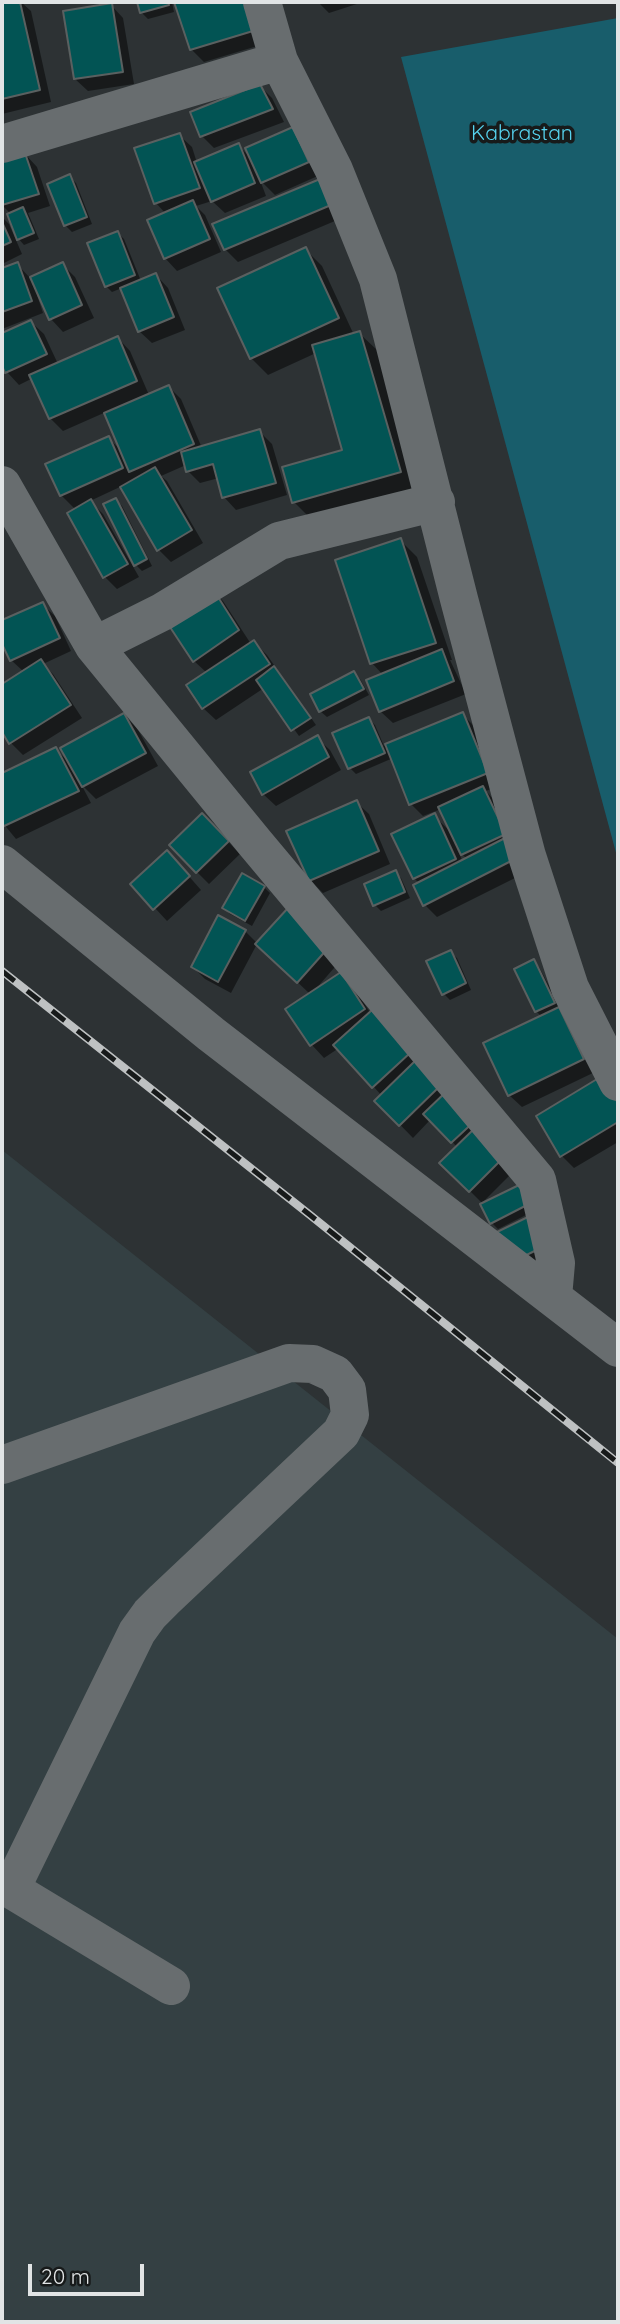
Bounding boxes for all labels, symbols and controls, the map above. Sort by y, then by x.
park label: Kabrastan [471,121,573,147]
scale bar [32,2250,147,2294]
text: 20 m [41,2263,90,2289]

